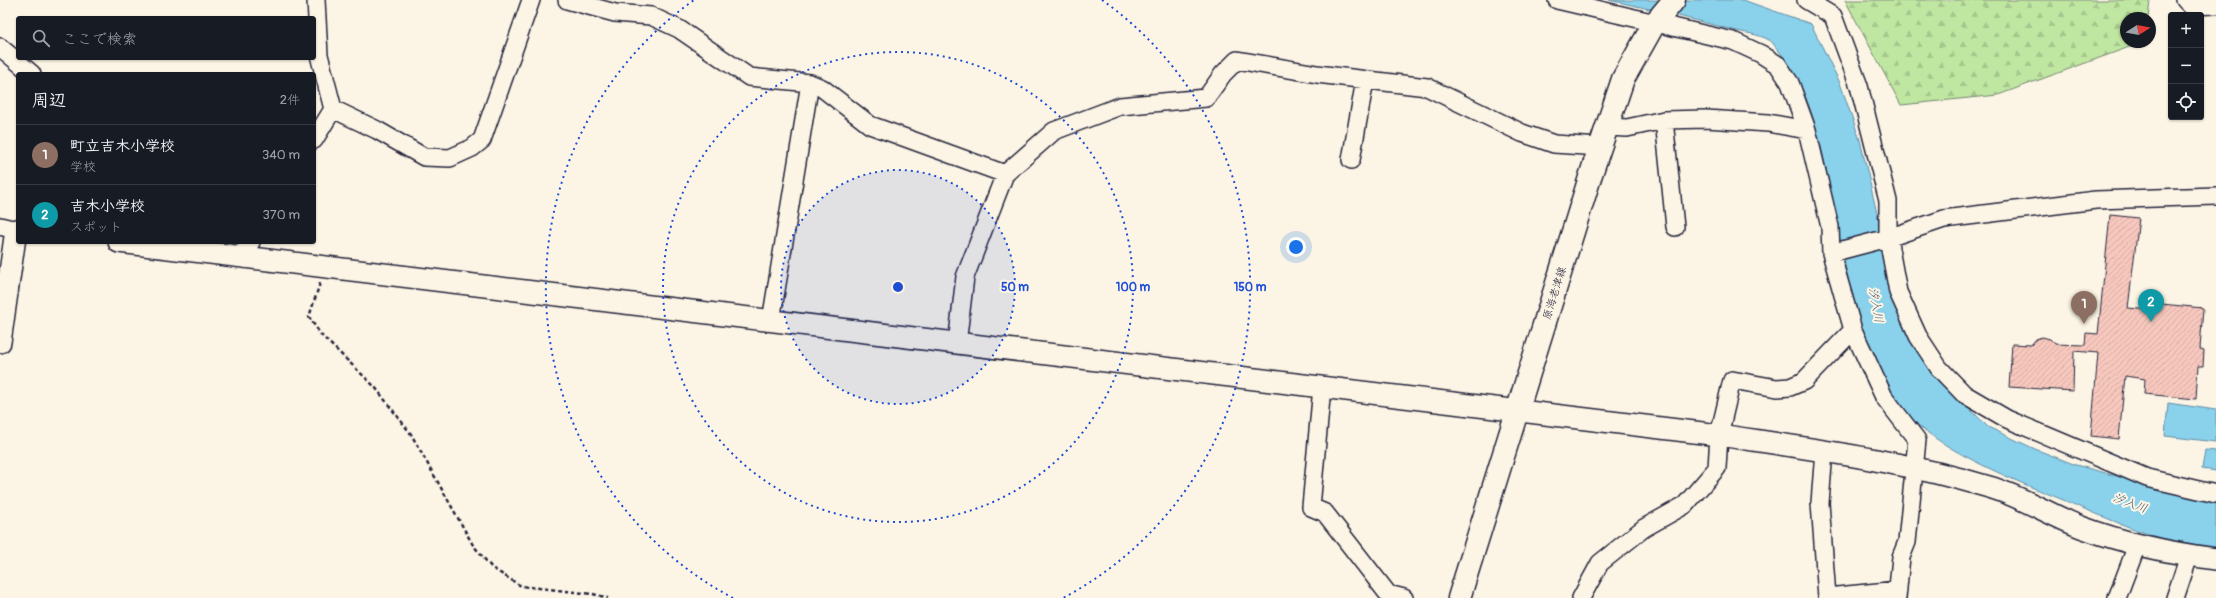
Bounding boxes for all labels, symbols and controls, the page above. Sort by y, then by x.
north arrow [2120,12,2156,48]
map controls [2168,12,2204,120]
button: + [2168,12,2204,48]
search box [16,16,316,60]
icon: search [30,27,52,49]
text: ここで検索 [62,30,137,49]
button: − [2168,48,2204,84]
button: locate [2168,84,2204,120]
text: 周辺 [32,90,66,111]
text: 2件 [280,92,300,108]
text: 町立吉木小学校 [70,137,175,156]
text: 1 [42,147,48,163]
text: 340 m [262,147,300,163]
text: 学校 [70,159,96,175]
text: 吉木小学校 [70,197,145,216]
text: 2 [41,207,49,223]
text: 370 m [263,207,300,223]
text: スポット [70,219,122,235]
your location [1286,237,1306,257]
street label: 原海老津線 [1540,265,1569,321]
centre of rings [891,280,905,294]
text: 50 m [1001,280,1029,295]
text: 100 m [1116,280,1151,295]
text: 150 m [1234,280,1267,295]
water label: 汐入川 [1865,286,1886,324]
pin: 2 [2138,289,2164,322]
pin: 1 [2071,291,2097,324]
water label: 汐入川 [2110,490,2149,517]

